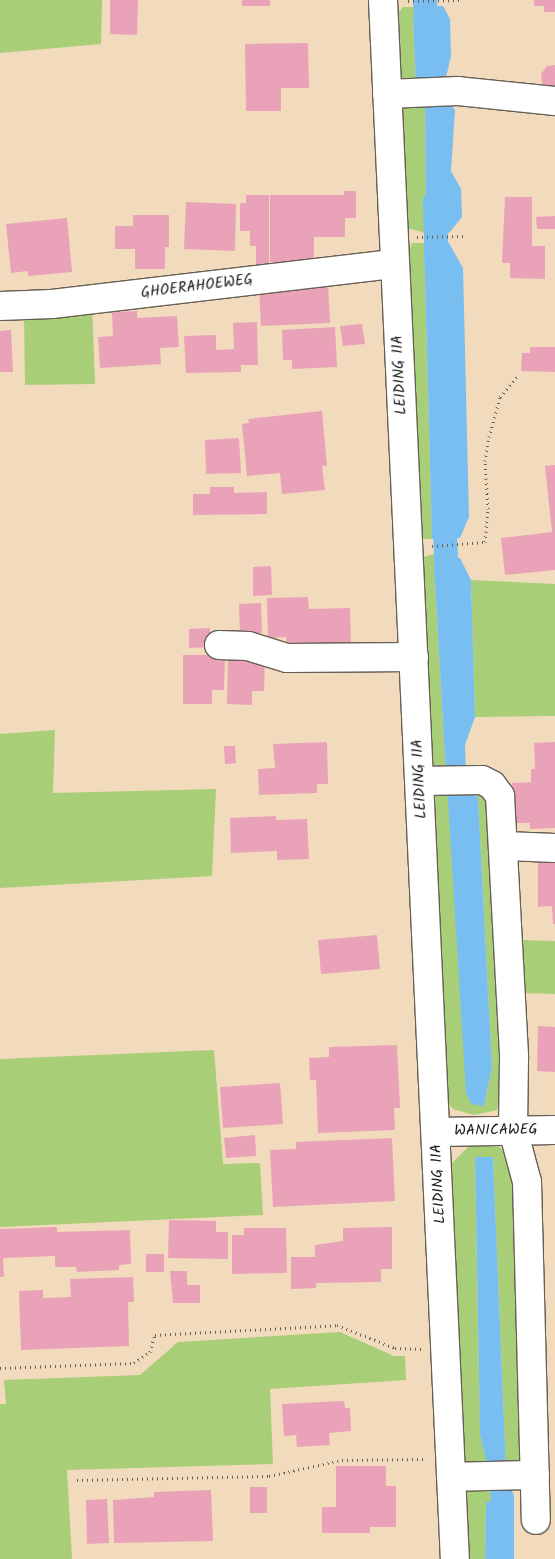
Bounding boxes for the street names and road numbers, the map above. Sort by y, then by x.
street label: GHOERAHOEWEG [140,271,254,303]
street label: LEIDING 11A [389,335,411,415]
street label: LEIDING 11A [409,739,431,819]
street label: WANICAWEG [454,1121,538,1141]
street label: LEIDING 11A [428,1144,450,1224]

